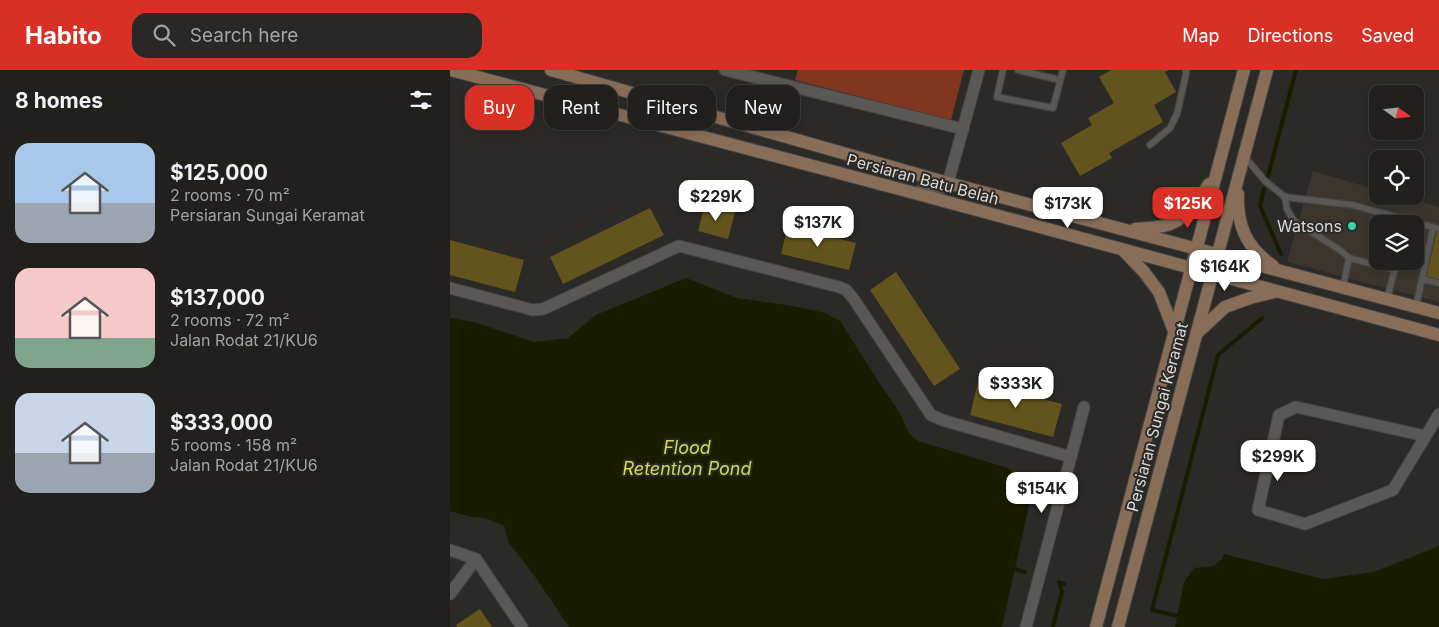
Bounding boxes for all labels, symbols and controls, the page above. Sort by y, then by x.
search box [132,13,482,58]
text: Habito [25,21,102,50]
icon: search [150,21,178,49]
text: Search here [190,24,298,47]
text: Map [1182,25,1220,46]
text: Directions [1248,25,1333,46]
text: Saved [1361,25,1414,46]
chip: Buy [465,85,534,130]
chip: Rent [544,85,618,130]
chip: Filters [628,85,716,130]
chip: New [726,85,800,130]
north arrow [1369,85,1424,140]
map controls [1369,85,1424,270]
icon: filters [407,86,435,114]
text: 8 homes [15,88,103,113]
street label: Persiaran Batu Belah [845,149,1001,209]
button: locate [1369,150,1424,205]
text: $125,000 [170,160,268,185]
icon: home [55,163,115,223]
pin: $229K [681,180,751,222]
text: 2 rooms · 70 m² [170,185,290,205]
text: $229K [690,186,742,206]
pin: $173K [1033,186,1103,229]
pin: $125K [1153,186,1223,229]
text: $173K [1044,193,1092,213]
text: $125K [1163,193,1213,213]
text: Persiaran Sungai Keramat [170,205,365,225]
pin: $137K [783,206,853,248]
text: $137K [794,212,842,232]
button: layers [1369,215,1424,270]
place label: Watsons [1277,216,1342,236]
marker: Watsons [1346,220,1358,232]
pin: $164K [1190,250,1260,292]
text: $164K [1200,256,1250,276]
text: $137,000 [170,285,265,310]
icon: home [55,288,115,348]
text: 2 rooms · 72 m² [170,310,290,330]
street label: Persiaran Sungai Keramat [1122,320,1192,514]
text: Jalan Rodat 21/KU6 [170,330,318,350]
pin: $333K [981,366,1051,409]
text: $333K [990,373,1042,393]
text: $333,000 [170,410,273,435]
icon: home [55,413,115,473]
text: 5 rooms · 158 m² [170,435,297,455]
water label: Flood Retention Pond [622,437,752,479]
pin: $299K [1243,440,1313,482]
text: $299K [1252,446,1304,466]
text: Jalan Rodat 21/KU6 [170,455,318,475]
pin: $154K [1007,472,1077,514]
text: $154K [1017,478,1067,498]

